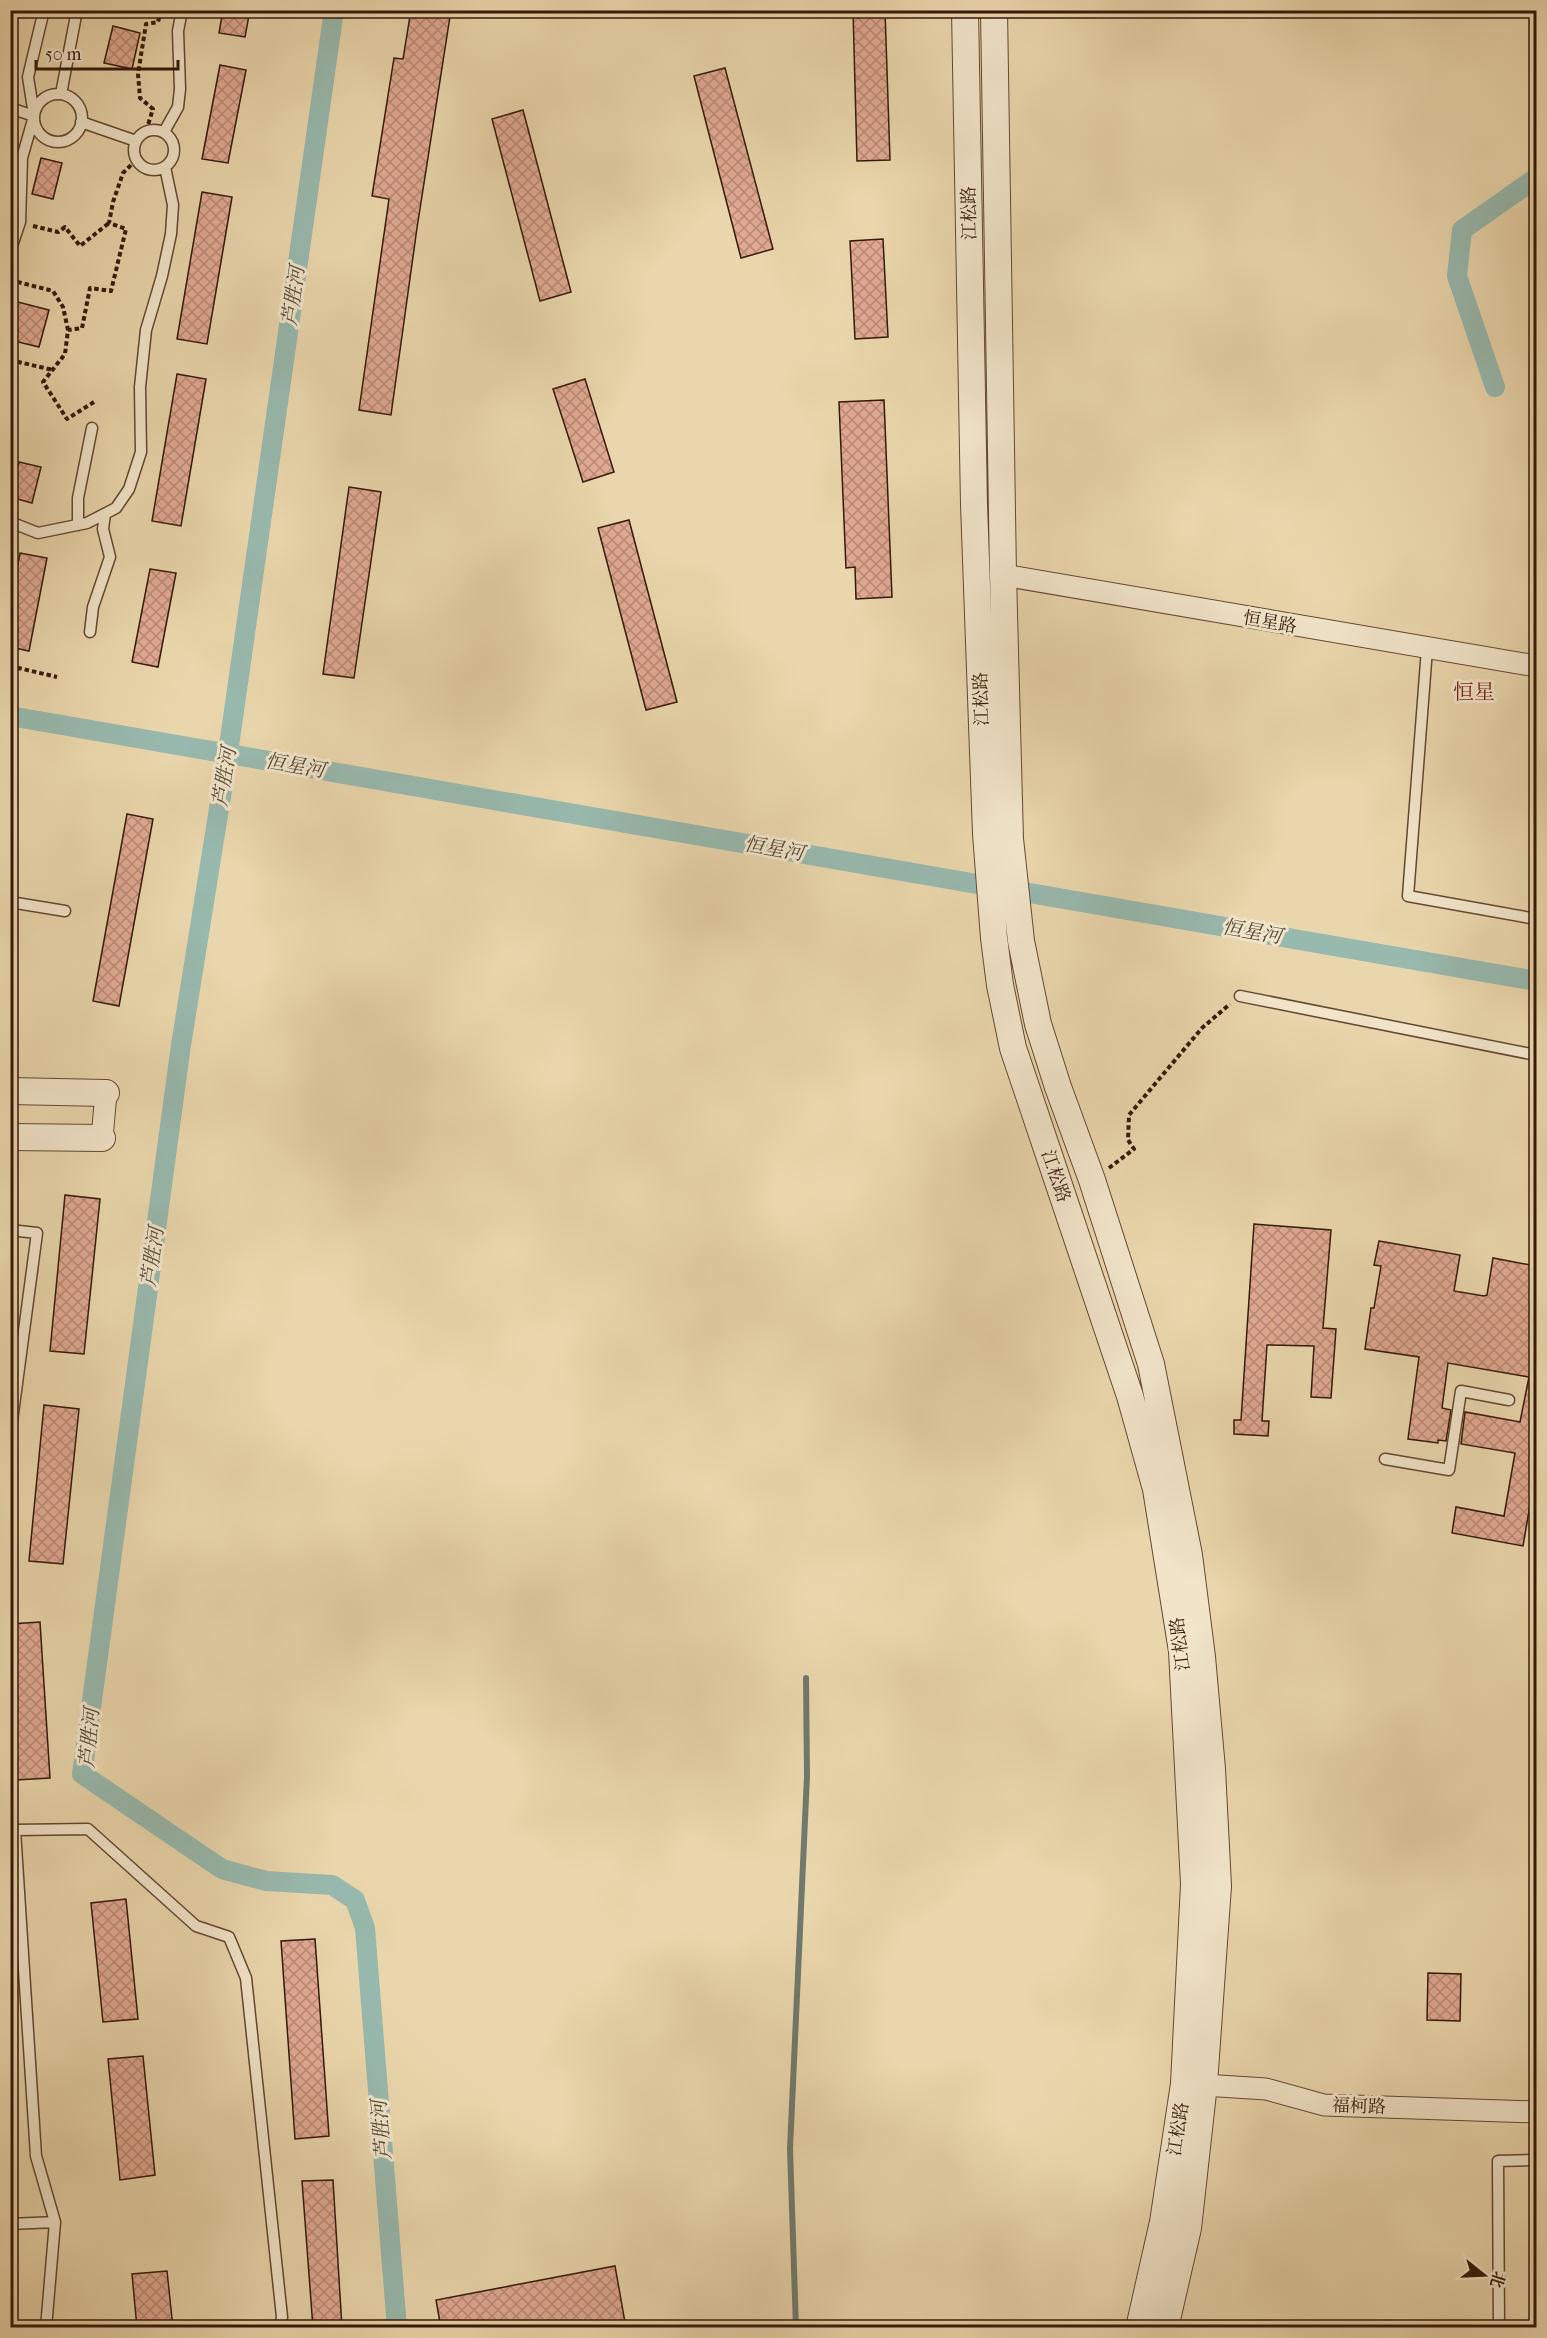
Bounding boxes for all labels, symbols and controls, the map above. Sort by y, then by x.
scale bar [36,33,178,71]
text: 50 m [45,44,82,65]
street label: 江松路 [959,186,980,240]
water label: 芦胜河 [278,262,309,327]
street label: 恒星路 [1242,607,1298,638]
street label: 江松路 [970,672,993,726]
district label: 恒星 [1453,680,1495,704]
water label: 芦胜河 [208,743,241,809]
water label: 恒星河 [263,749,329,783]
water label: 恒星河 [742,832,808,866]
water label: 恒星河 [1220,915,1286,949]
street label: 江松路 [1037,1147,1074,1205]
water label: 芦胜河 [137,1223,168,1288]
street label: 江松路 [1167,1616,1194,1672]
water label: 芦胜河 [75,1704,104,1769]
street label: 福柯路 [1332,2095,1386,2118]
water label: 芦胜河 [367,2096,396,2161]
street label: 江松路 [1164,2101,1193,2157]
north arrow [1454,2245,1514,2305]
text: 北 [1486,2269,1509,2290]

